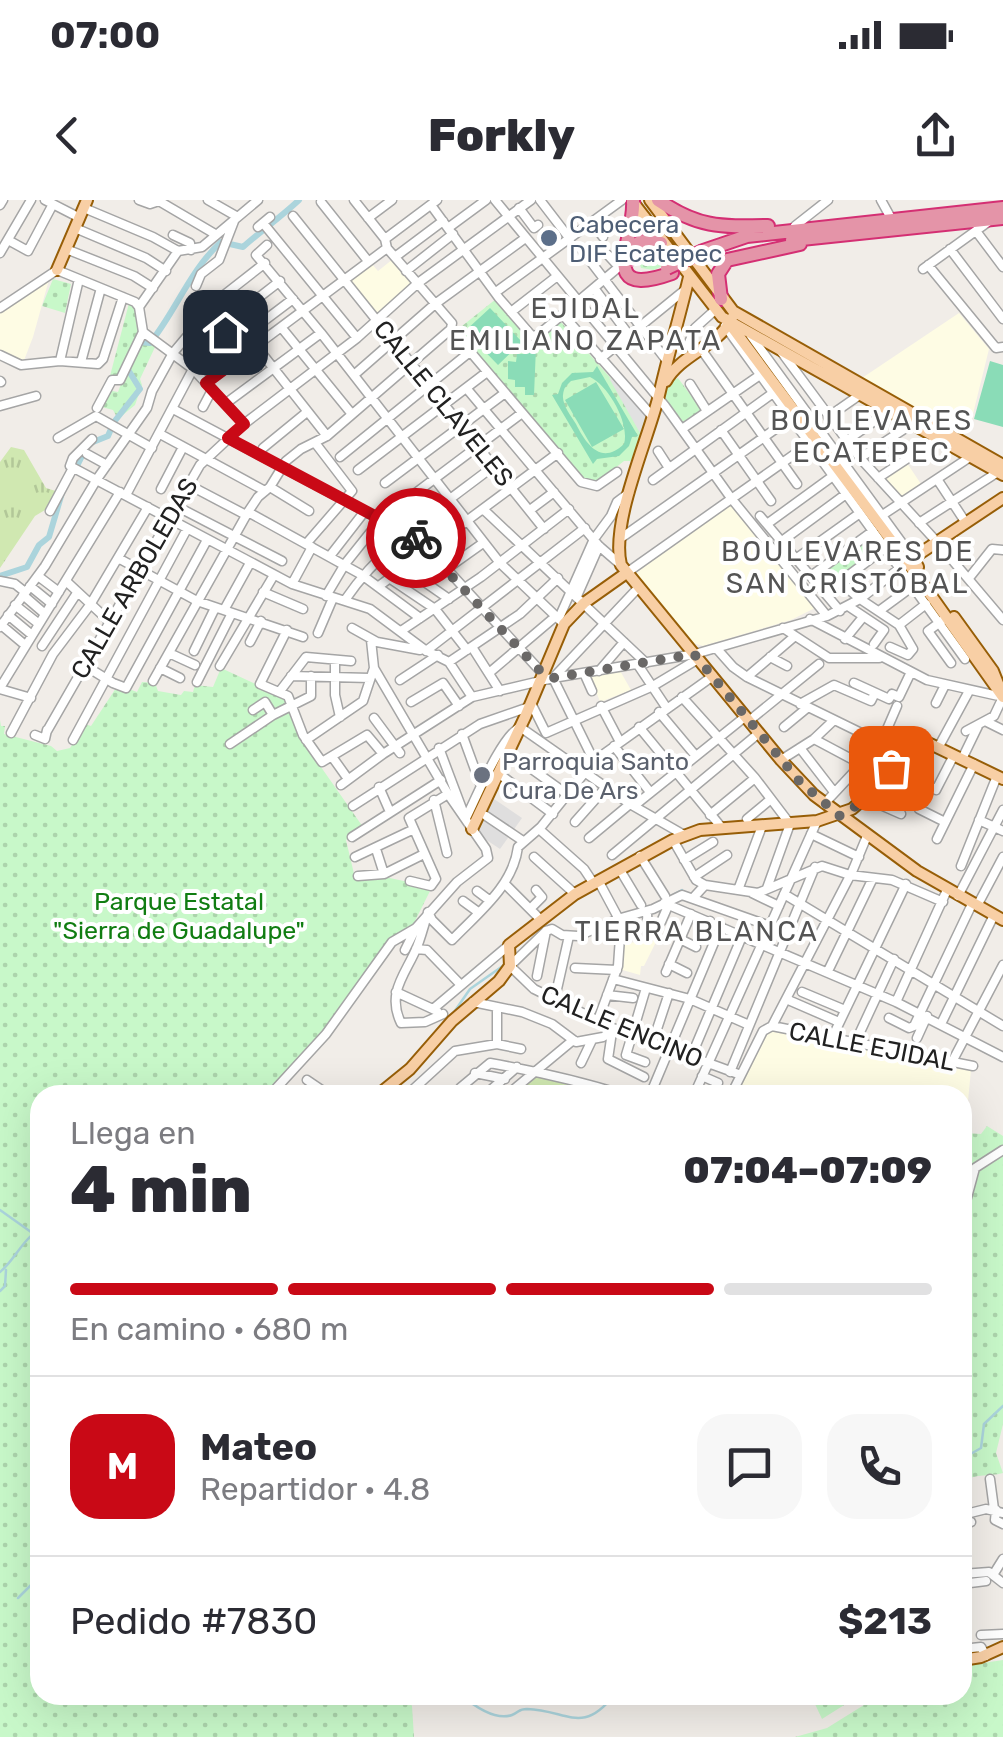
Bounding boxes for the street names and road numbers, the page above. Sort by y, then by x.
street label: CALLE CLAVELES [368,314,519,492]
street label: CALLE ARBOLEDAS [65,473,204,684]
street label: CALLE ENCINO [537,979,707,1074]
street label: CALLE EJIDAL [787,1016,957,1077]

